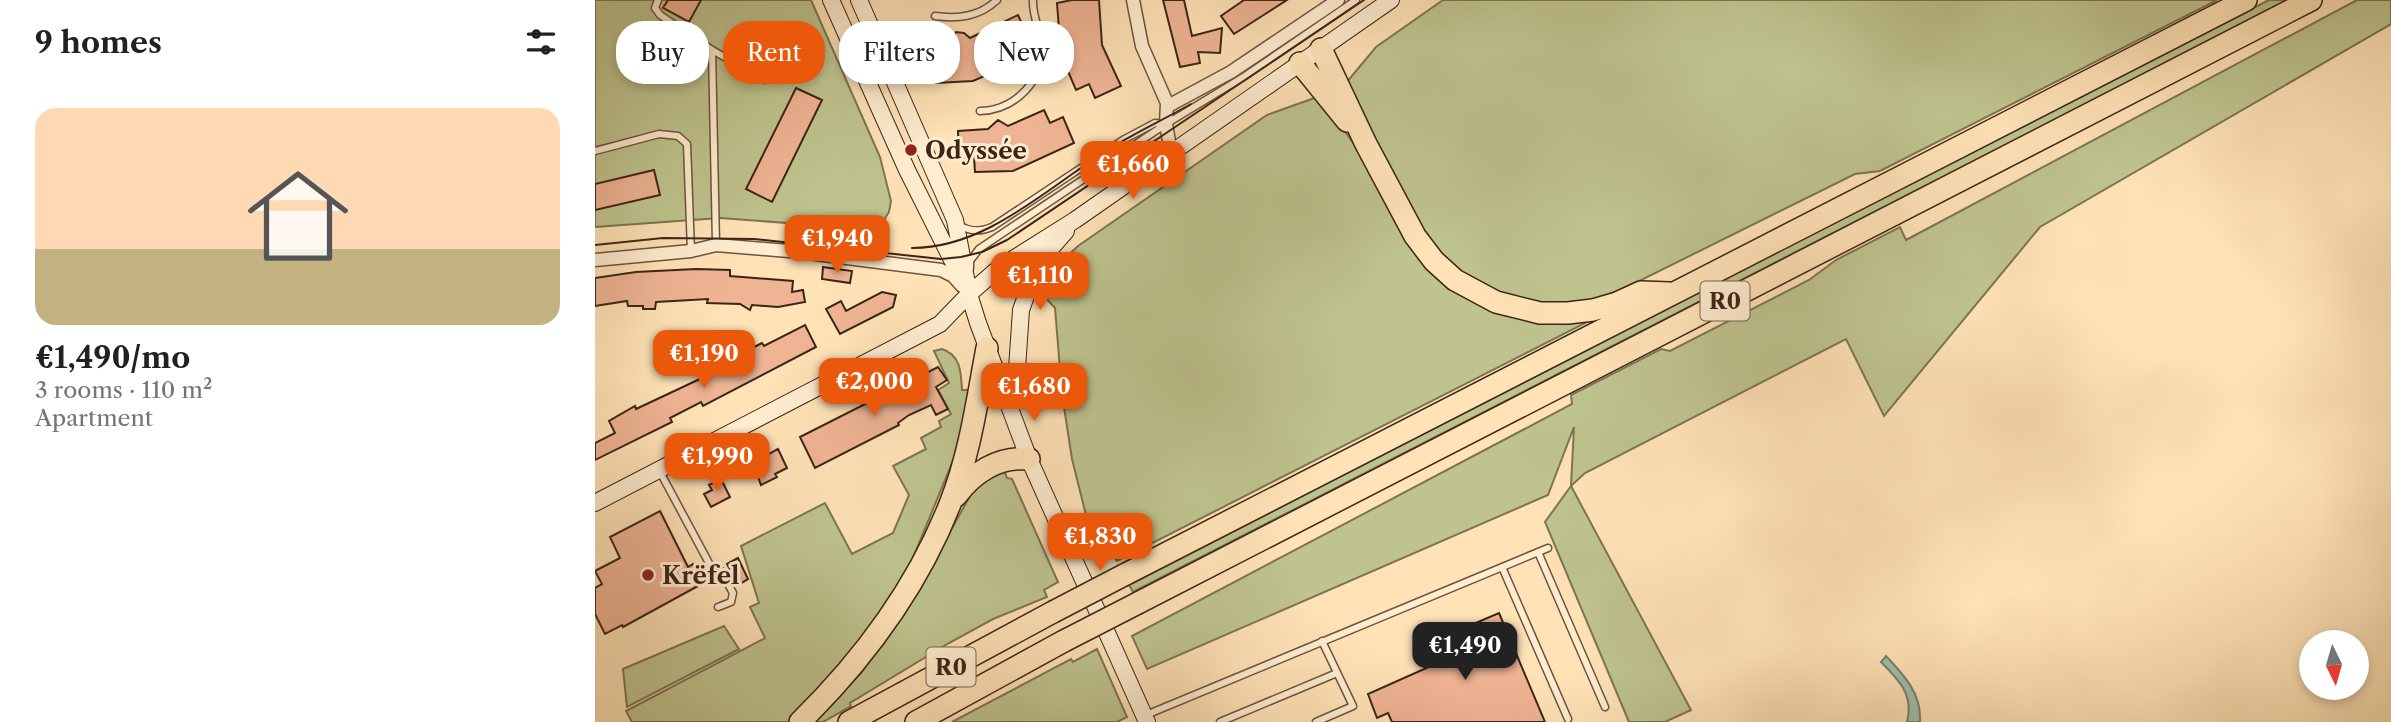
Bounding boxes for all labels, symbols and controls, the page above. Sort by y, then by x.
chip: Buy [616,21,709,84]
chip: Rent [723,21,825,84]
chip: Filters [839,21,960,84]
chip: New [974,21,1074,84]
icon: filters [522,23,560,61]
text: 9 homes [35,24,162,61]
place label: Odyssée [925,136,1027,165]
marker: Odyssée [903,142,919,158]
pin: €1,660 [1076,142,1190,201]
text: €1,660 [1096,150,1170,178]
icon: home [235,153,361,279]
pin: €1,940 [780,216,894,275]
text: €1,940 [801,224,873,252]
pin: €1,110 [983,252,1097,312]
text: €1,110 [1007,261,1073,289]
road number: R0 [1701,282,1749,320]
pin: €1,190 [647,330,761,390]
text: €1,490/mo [35,339,190,376]
text: €1,190 [669,339,739,367]
pin: €2,000 [817,358,931,418]
pin: €1,680 [977,364,1091,423]
text: €2,000 [835,367,913,395]
text: €1,680 [997,372,1071,400]
text: 3 rooms · 110 m² [35,376,212,404]
text: Apartment [35,404,153,432]
pin: €1,990 [660,434,774,493]
text: €1,990 [681,442,753,470]
pin: €1,830 [1043,514,1157,573]
text: €1,830 [1063,522,1137,550]
place label: Krëfel [662,561,740,590]
marker: Krëfel [640,567,656,583]
pin: €1,490 [1408,622,1522,682]
north arrow [2299,630,2369,700]
map controls [2299,630,2369,700]
text: €1,490 [1428,631,1502,659]
road number: R0 [927,648,975,687]

